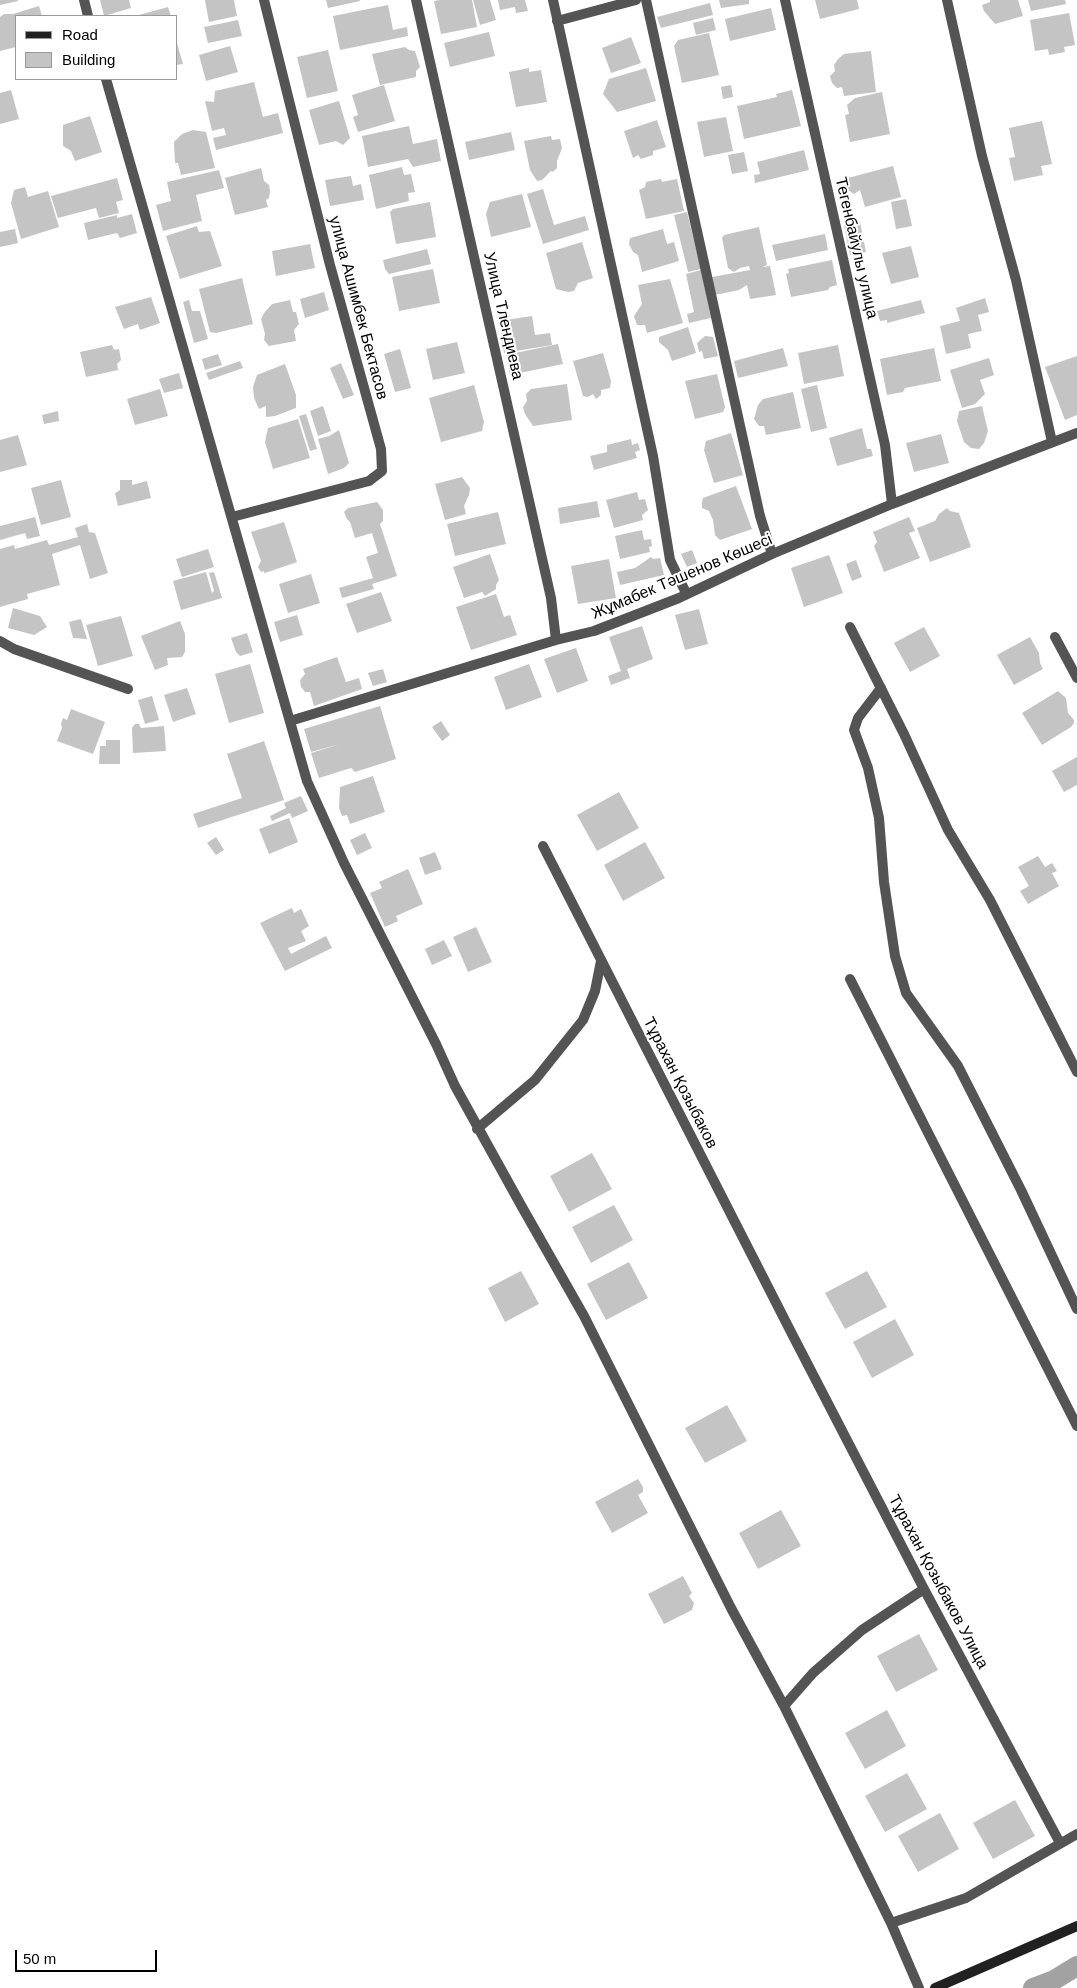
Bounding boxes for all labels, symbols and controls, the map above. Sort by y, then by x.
legend [15,15,178,80]
text: Road [62,26,98,43]
text: Building [62,51,115,68]
street label: Тегенбайулы улица [830,175,882,321]
street label: улица Ашимбек Бектасов [324,214,392,402]
street label: Улица Тлендиева [479,250,527,382]
street label: Жұмабек Тәшенов Көшесі [589,530,775,624]
street label: Тұрахан Қозыбаков [639,1014,721,1152]
street label: Тұрахан Қозыбаков Улица [884,1492,992,1672]
scale bar [18,1940,160,1972]
text: 50 m [23,1950,56,1967]

